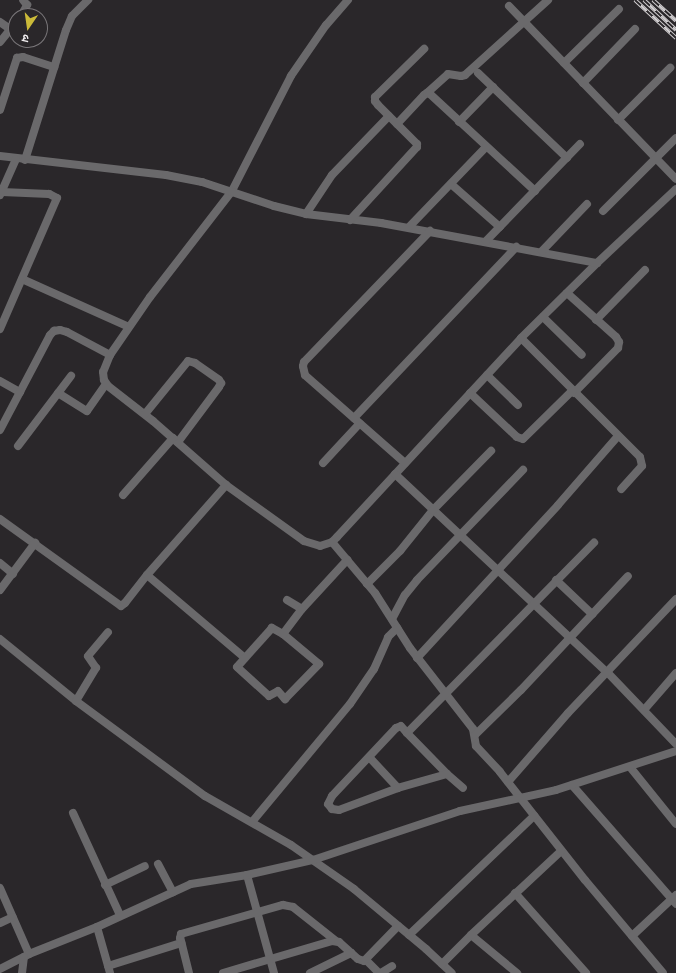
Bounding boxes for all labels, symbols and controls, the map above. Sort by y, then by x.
north arrow [8,8,48,48]
text: उ [21,31,30,46]

